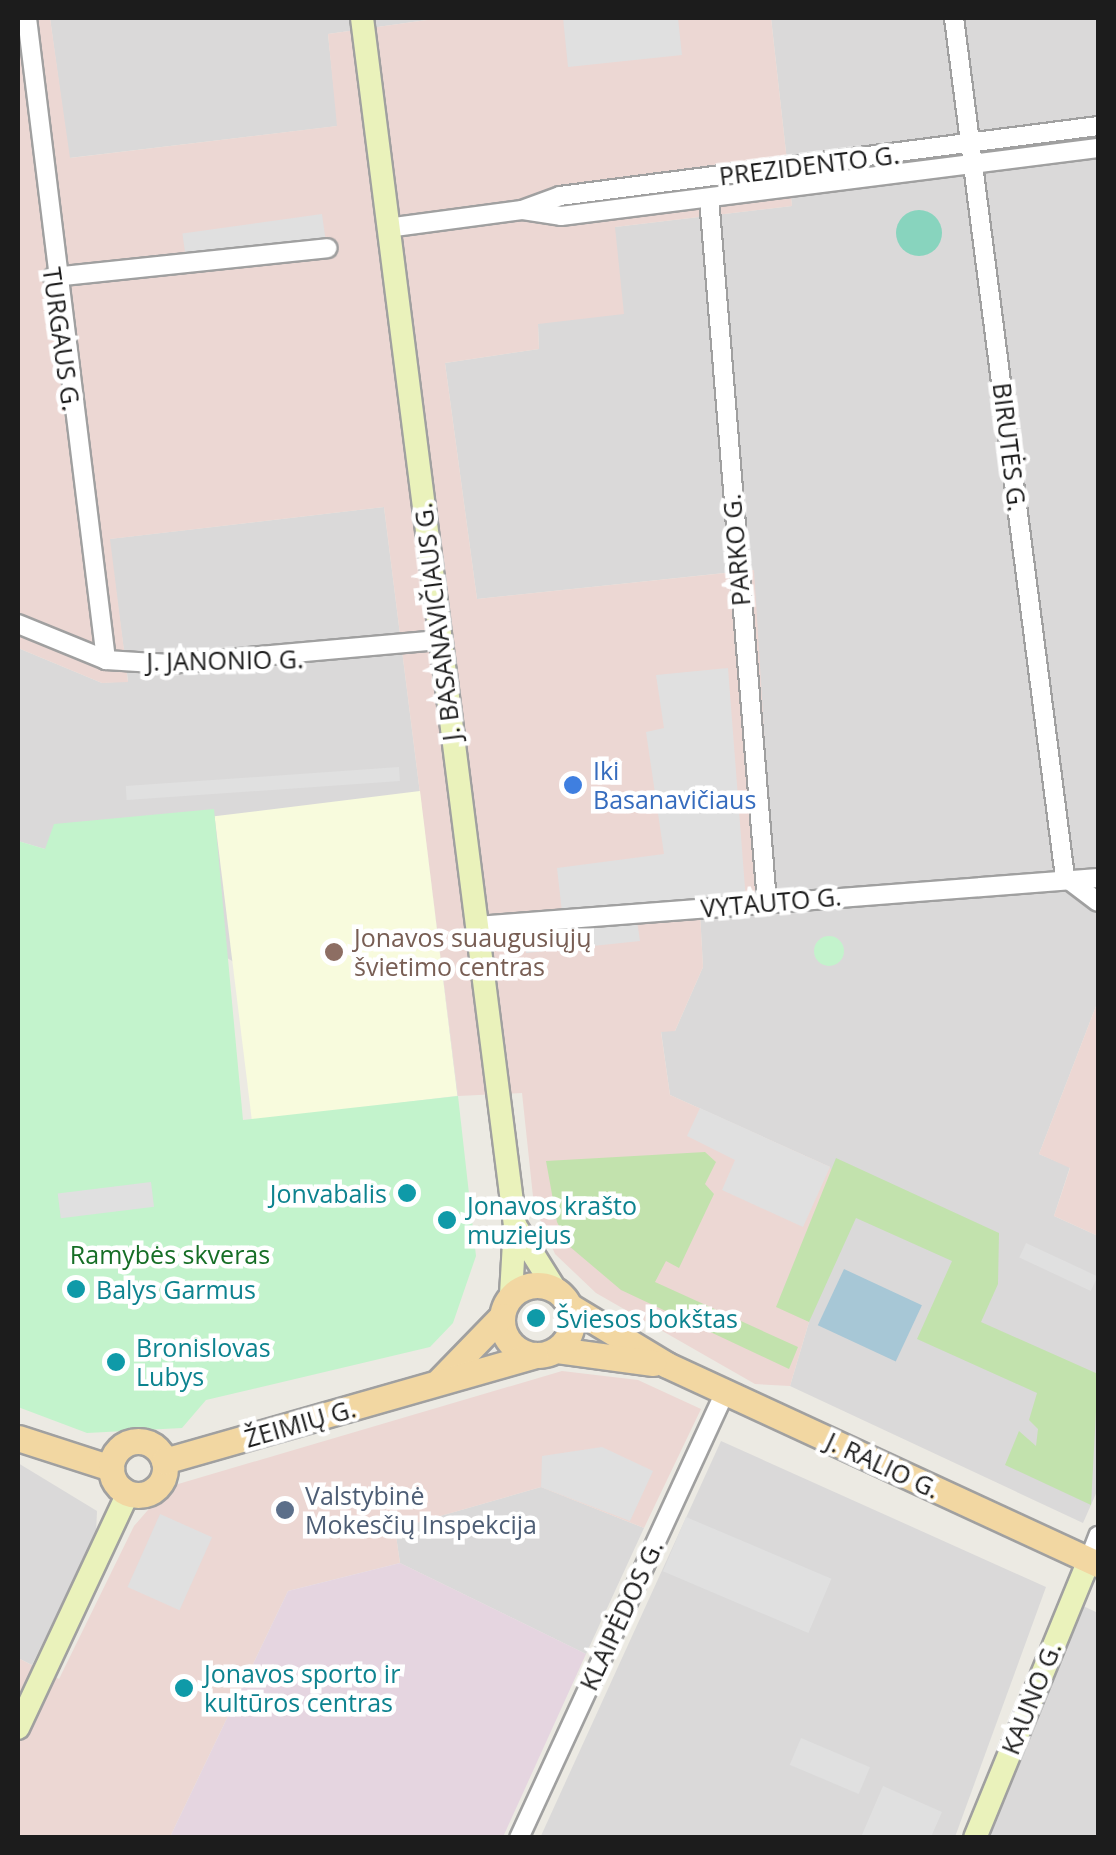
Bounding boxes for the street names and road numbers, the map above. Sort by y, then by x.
street label: PREZIDENTO G. [717,139,901,191]
street label: TURGAUS G. [37,265,87,413]
street label: BIRUTĖS G. [987,381,1033,513]
street label: PARKO G. [716,493,756,607]
street label: J. BASANAVIČIAUS G. [408,501,466,743]
street label: J. JANONIO G. [146,644,304,676]
street label: VYTAUTO G. [699,881,843,923]
street label: ŽEIMIŲ G. [241,1393,359,1453]
street label: J. RALIO G. [821,1426,945,1504]
street label: KLAIPĖDOS G. [573,1535,669,1695]
street label: KAUNO G. [995,1637,1067,1759]

